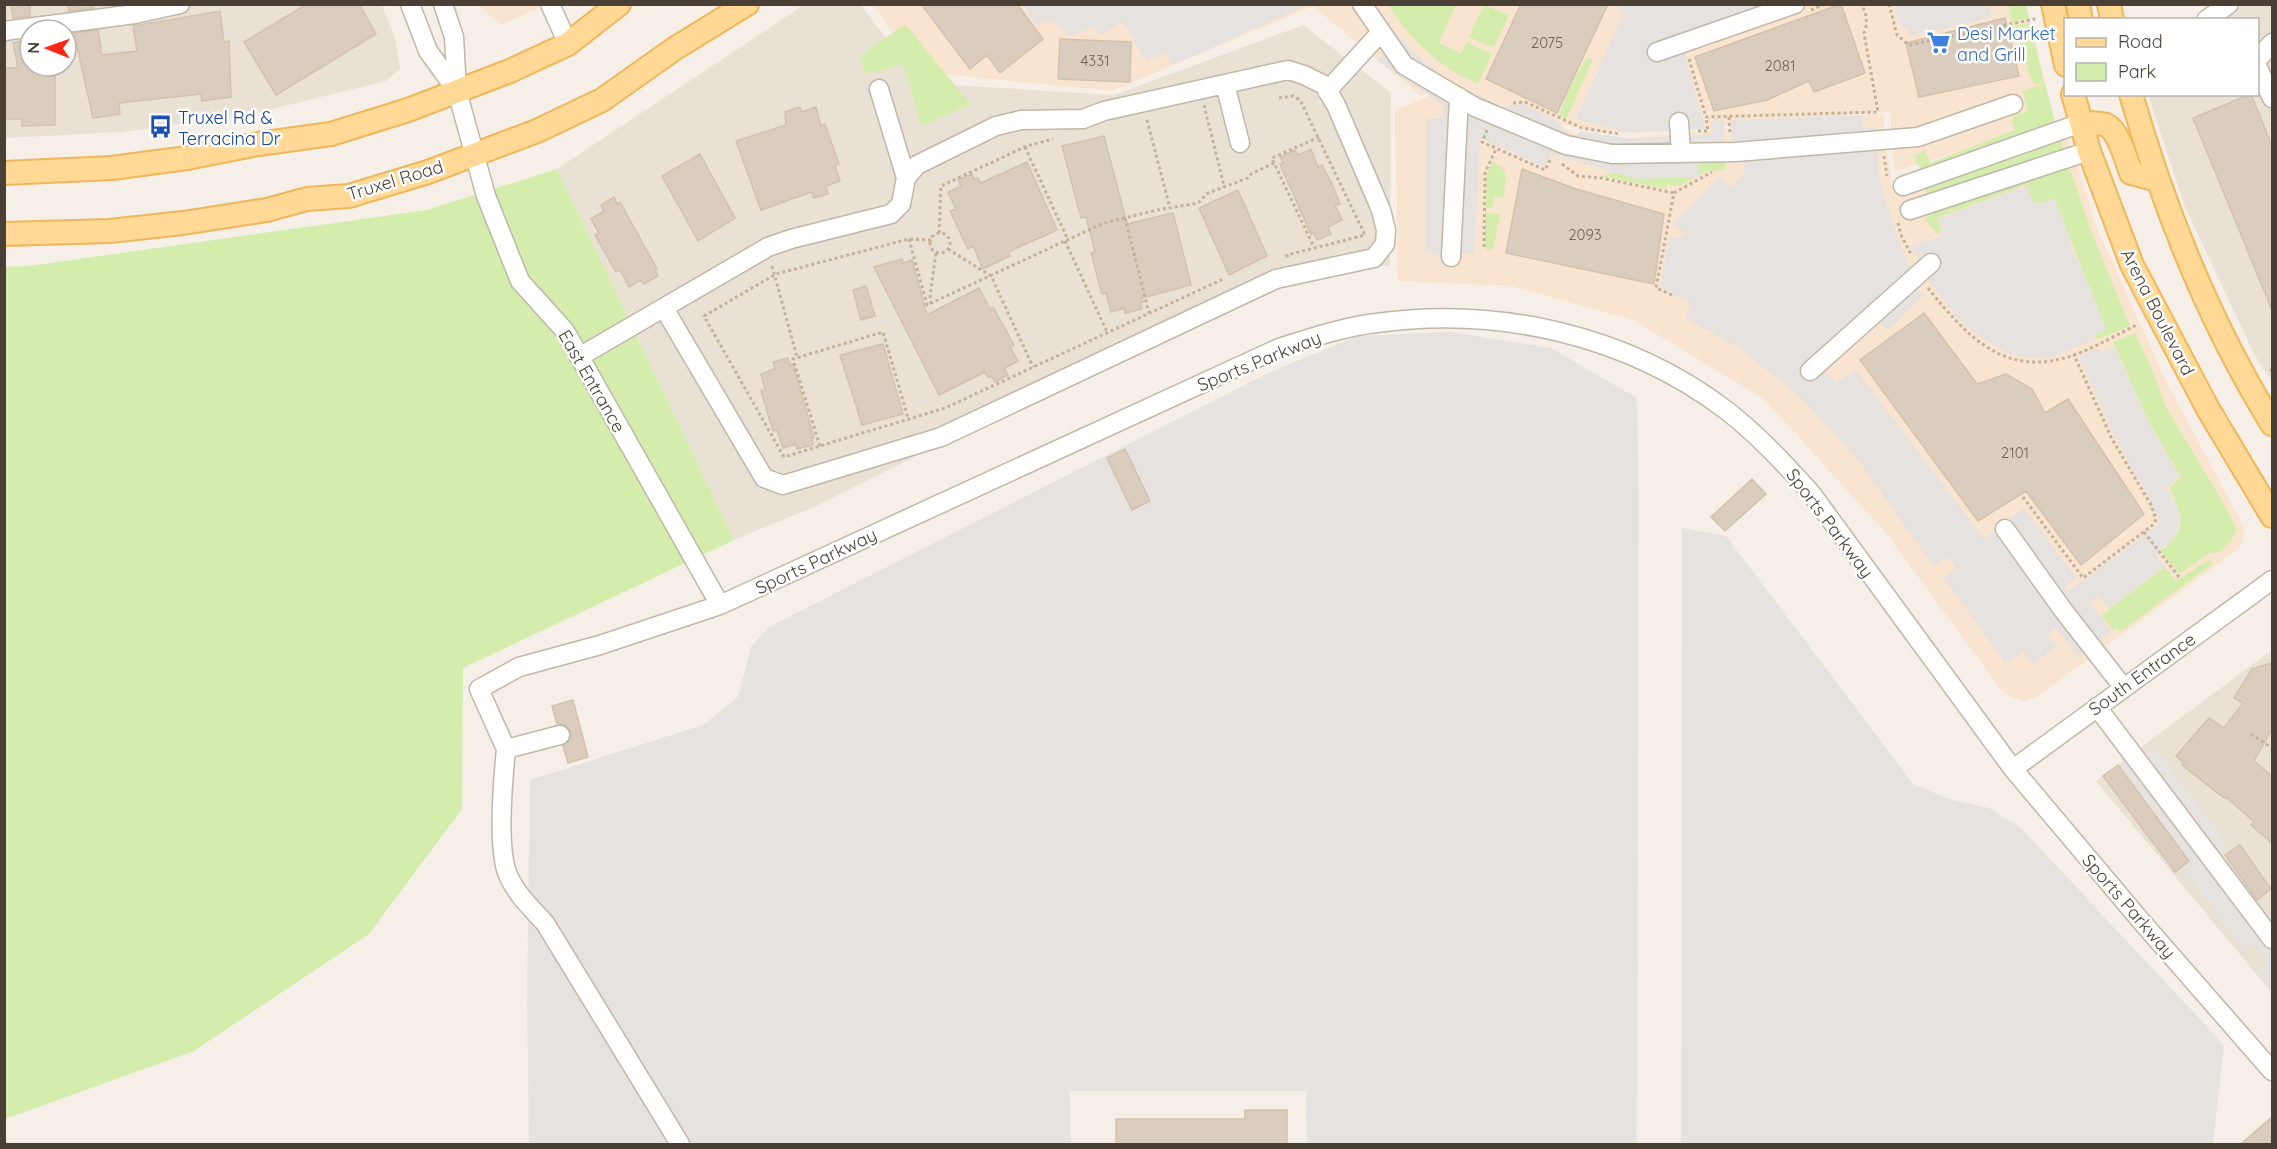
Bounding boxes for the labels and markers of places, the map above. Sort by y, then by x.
place label: Desi Market and Grill [1957,22,2056,66]
supermarket icon: Desi Market and Grill [1926,30,1952,56]
place label: Truxel Rd & Terracina Dr [178,106,281,150]
bus stop icon: Truxel Rd & Terracina Dr [147,114,173,140]

